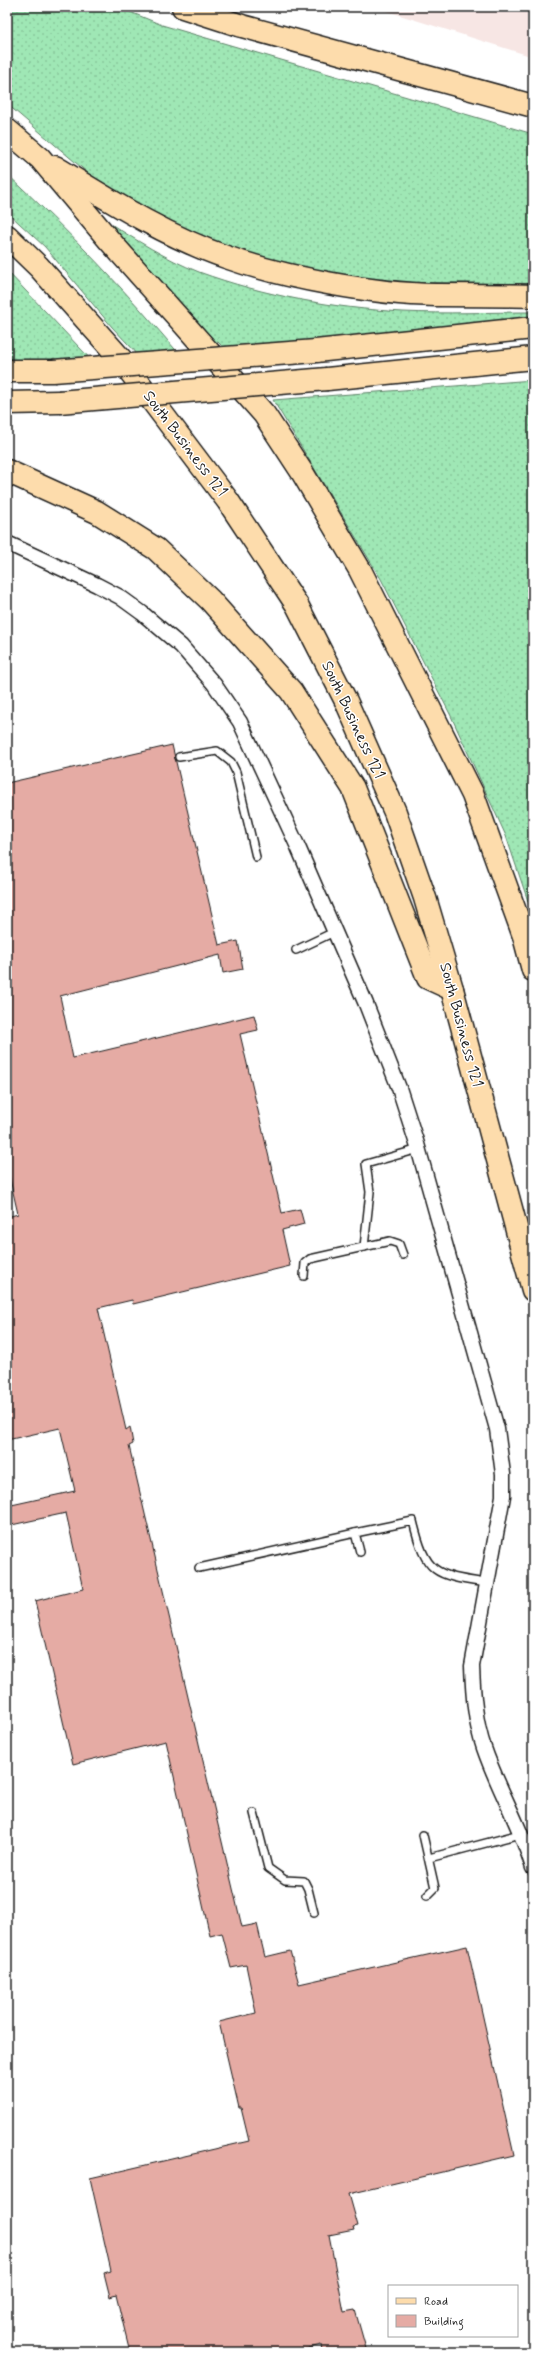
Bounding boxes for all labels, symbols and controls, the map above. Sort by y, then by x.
street label: South Business 121 [138,387,232,501]
street label: South Business 121 [316,658,390,782]
street label: South Business 121 [434,960,488,1090]
legend [388,2285,518,2337]
text: Road [424,2294,448,2310]
text: Building [424,2314,464,2331]

